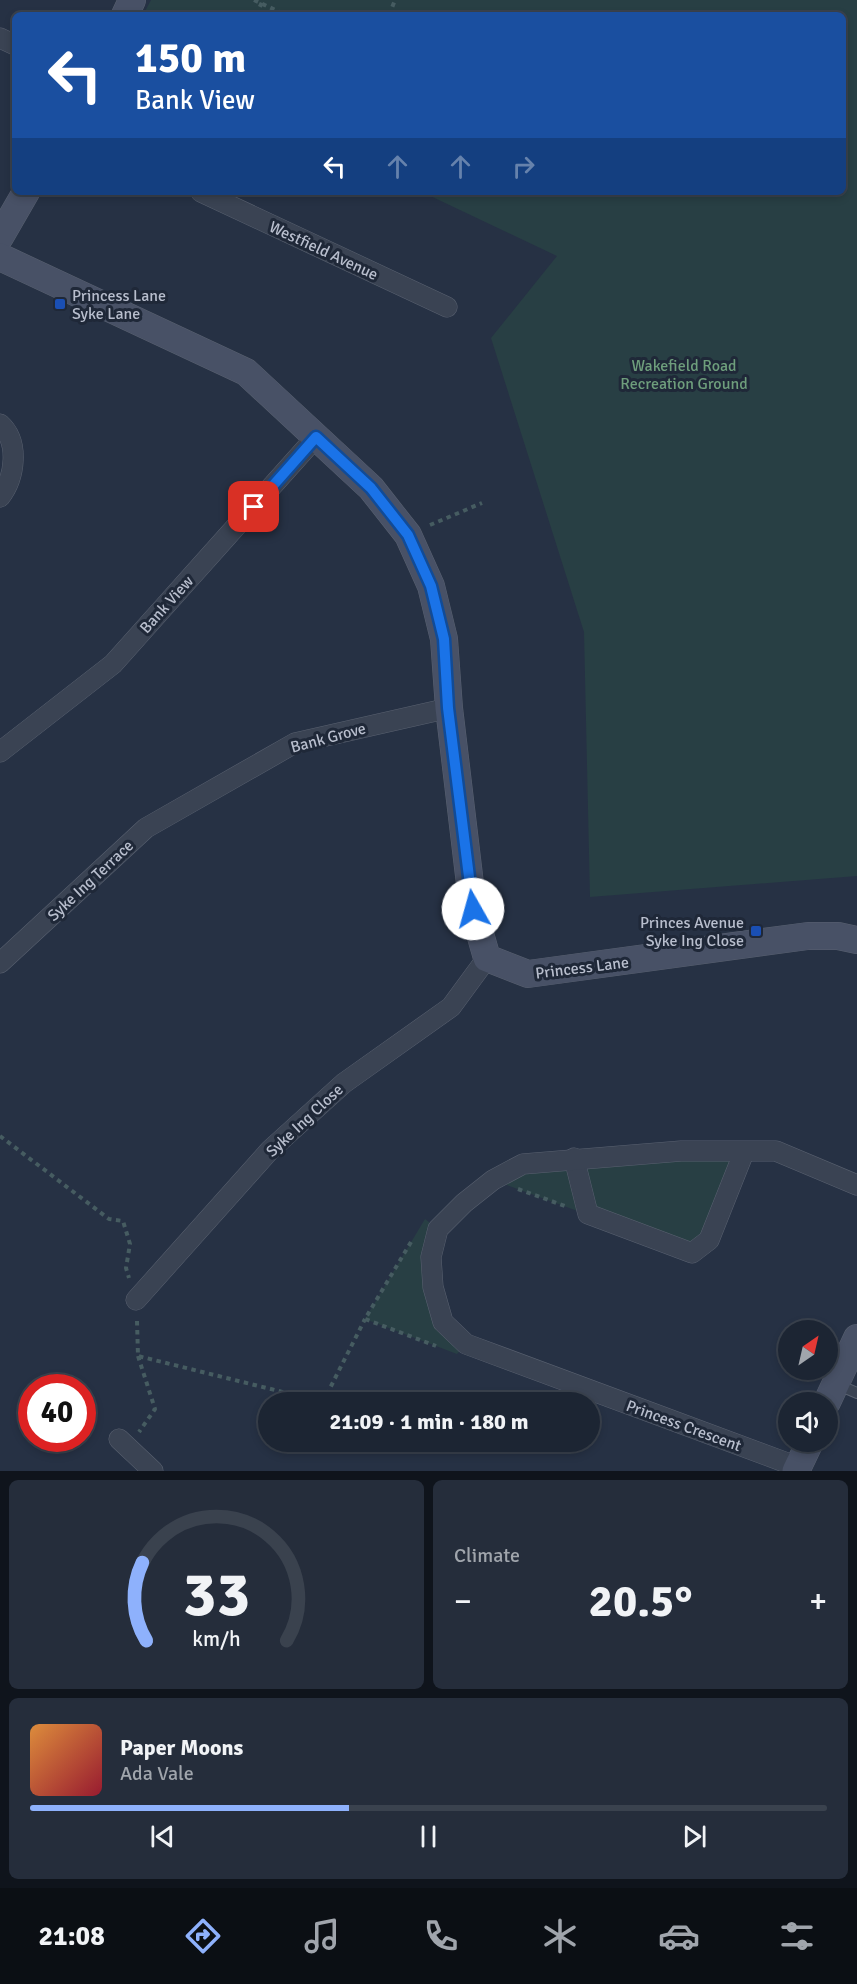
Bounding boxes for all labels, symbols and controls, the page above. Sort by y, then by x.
text: 150 m [135,33,246,84]
icon: left [36,36,114,114]
text: Bank View [135,84,255,117]
icon: left [318,150,351,183]
icon: ahead [381,150,414,183]
icon: ahead [444,150,477,183]
icon: right [507,150,540,183]
street label: Westfield Avenue [266,217,381,285]
place label: Princess Lane Syke Lane [72,286,166,324]
marker: Princess Lane Syke Lane [53,297,67,311]
park label: Wakefield Road Recreation Ground [620,356,748,394]
pin [228,481,279,532]
icon: arrive [237,490,270,523]
street label: Bank View [136,571,198,638]
street label: Bank Grove [288,718,368,758]
street label: Syke Ing Terrace [43,836,138,926]
position arrow [441,877,505,941]
place label: Princes Avenue Syke Ing Close [640,913,744,951]
marker: Princes Avenue Syke Ing Close [749,924,763,938]
street label: Princess Lane [534,952,630,984]
street label: Syke Ing Close [262,1080,347,1162]
north arrow [778,1320,838,1380]
map controls [778,1320,838,1452]
speed limit sign: 40 [18,1374,96,1452]
button: sound [778,1392,838,1452]
street label: Princess Crescent [623,1396,744,1456]
text: 21:09 · 1 min · 180 m [329,1408,529,1435]
text: Climate [454,1543,520,1568]
text: 33 [183,1556,250,1633]
text: 20.5° [589,1574,692,1629]
text: − [454,1581,472,1622]
text: + [809,1581,827,1622]
text: km/h [192,1627,241,1653]
text: Paper Moons [120,1734,243,1761]
text: Ada Vale [120,1761,194,1786]
icon: previous [146,1820,179,1853]
icon: pause [412,1820,445,1853]
icon: next [678,1820,711,1853]
icon: directions [182,1915,224,1957]
icon: music [301,1915,343,1957]
icon: phone [420,1915,462,1957]
icon: climate [539,1915,581,1957]
icon: car [658,1915,700,1957]
icon: filters [776,1915,818,1957]
text: 21:08 [38,1920,105,1953]

